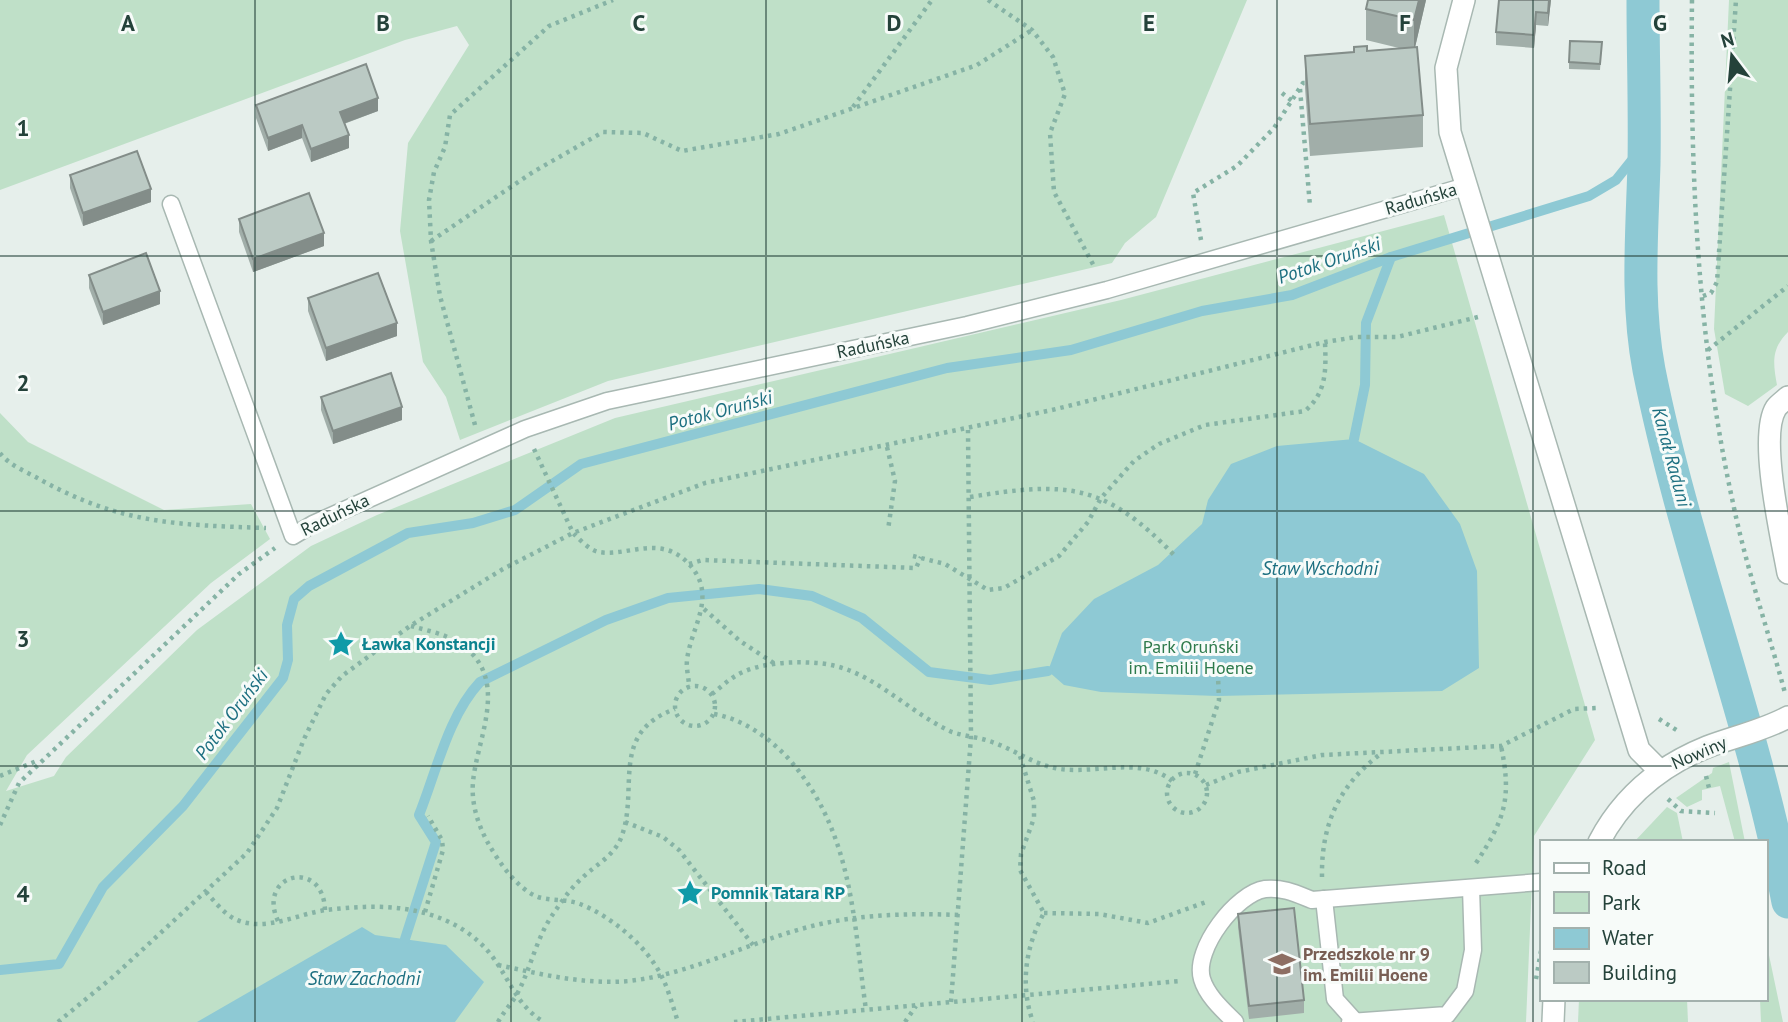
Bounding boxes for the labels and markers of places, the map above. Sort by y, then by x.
place icon: Ławka Konstancji [326,629,356,659]
place label: Ławka Konstancji [362,632,496,655]
place icon: Pomnik Tatara RP [675,878,705,908]
place label: Pomnik Tatara RP [711,881,845,904]
place label: Przedszkole nr 9 im. Emilii Hoene [1303,942,1430,986]
school or university icon: Przedszkole nr 9 im. Emilii Hoene [1267,949,1297,979]

